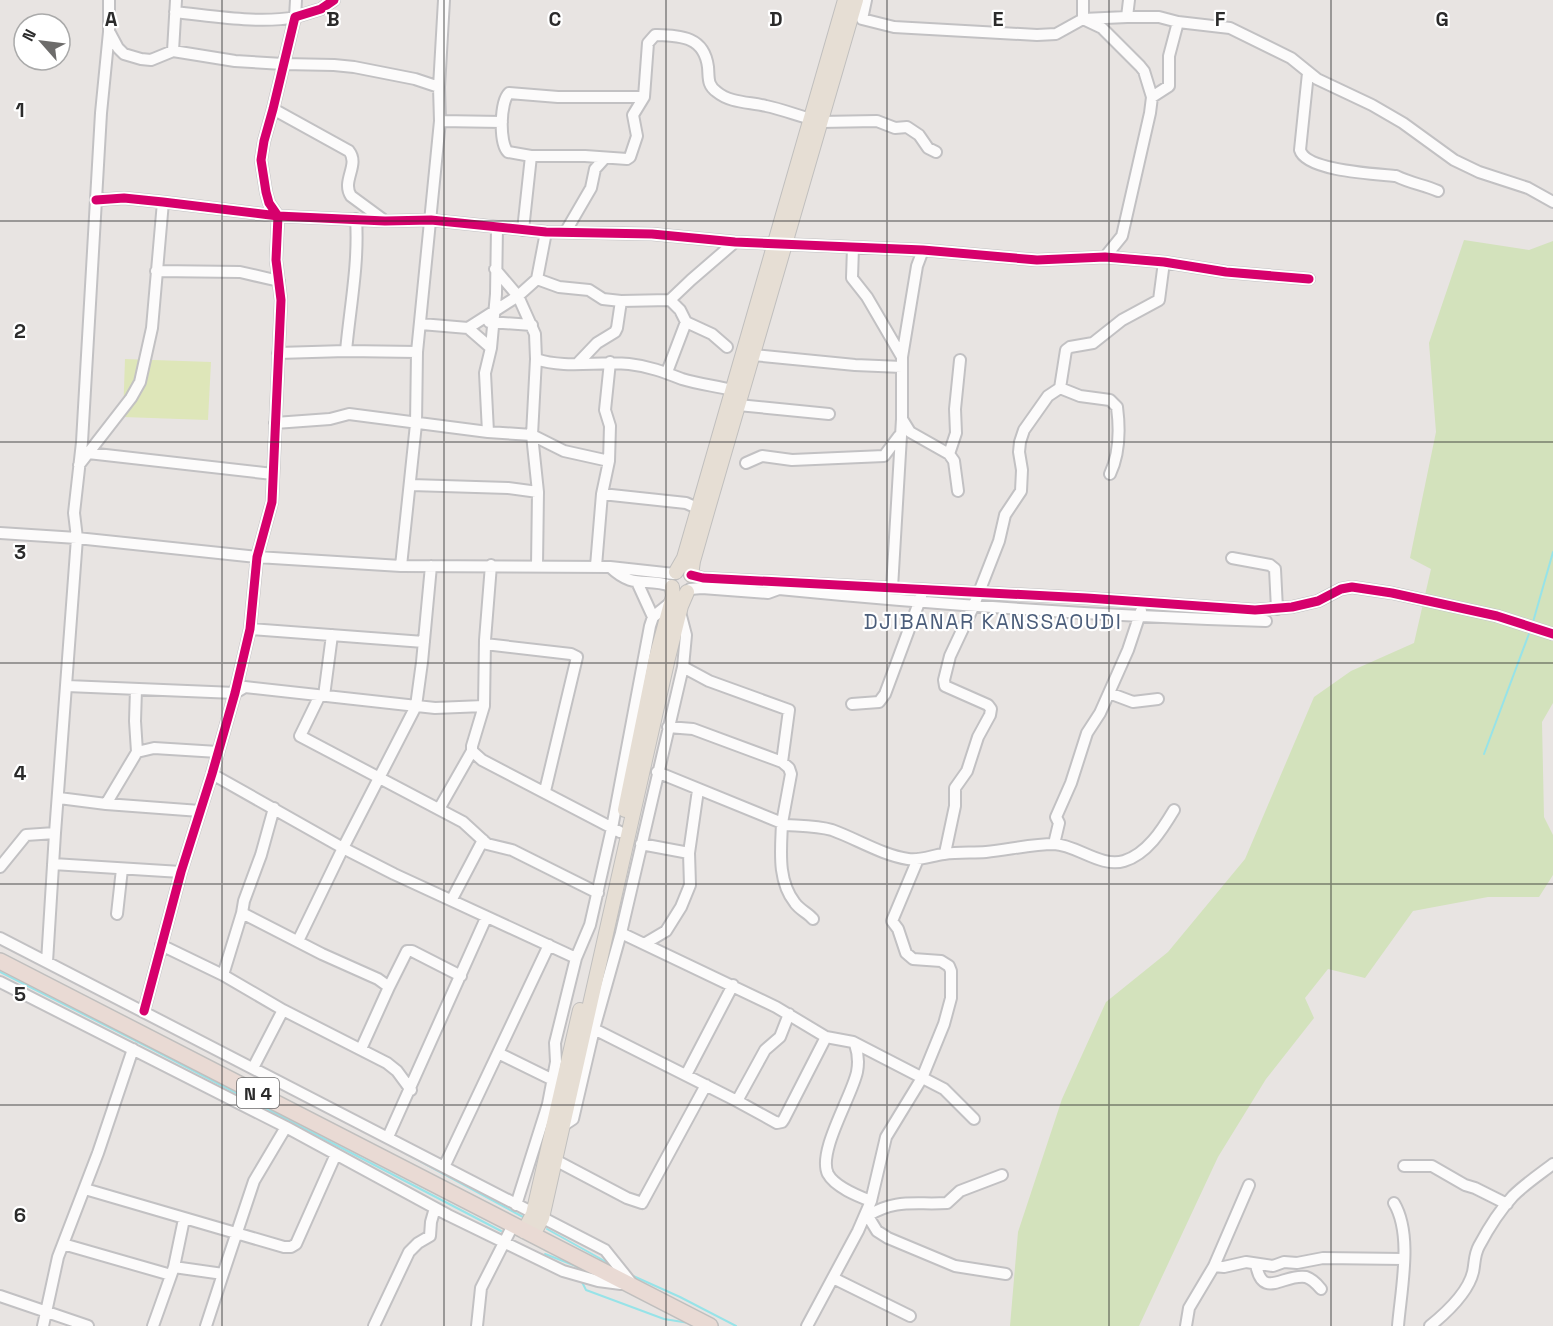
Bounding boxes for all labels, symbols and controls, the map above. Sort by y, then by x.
text: A [105,6,118,32]
text: B [326,6,340,32]
text: C [549,6,562,32]
text: D [769,6,783,32]
text: E [992,6,1004,32]
text: F [1215,6,1226,32]
text: G [1435,6,1449,32]
north arrow [12,12,72,72]
text: N [17,26,41,45]
text: 1 [15,97,25,123]
text: 2 [14,318,26,344]
text: 3 [14,539,26,565]
district label: DJIBANAR KANSSAOUDI [864,608,1122,635]
text: 4 [14,760,27,786]
text: 5 [14,981,26,1007]
road number: N 4 [237,1078,279,1108]
text: 6 [14,1202,26,1228]

